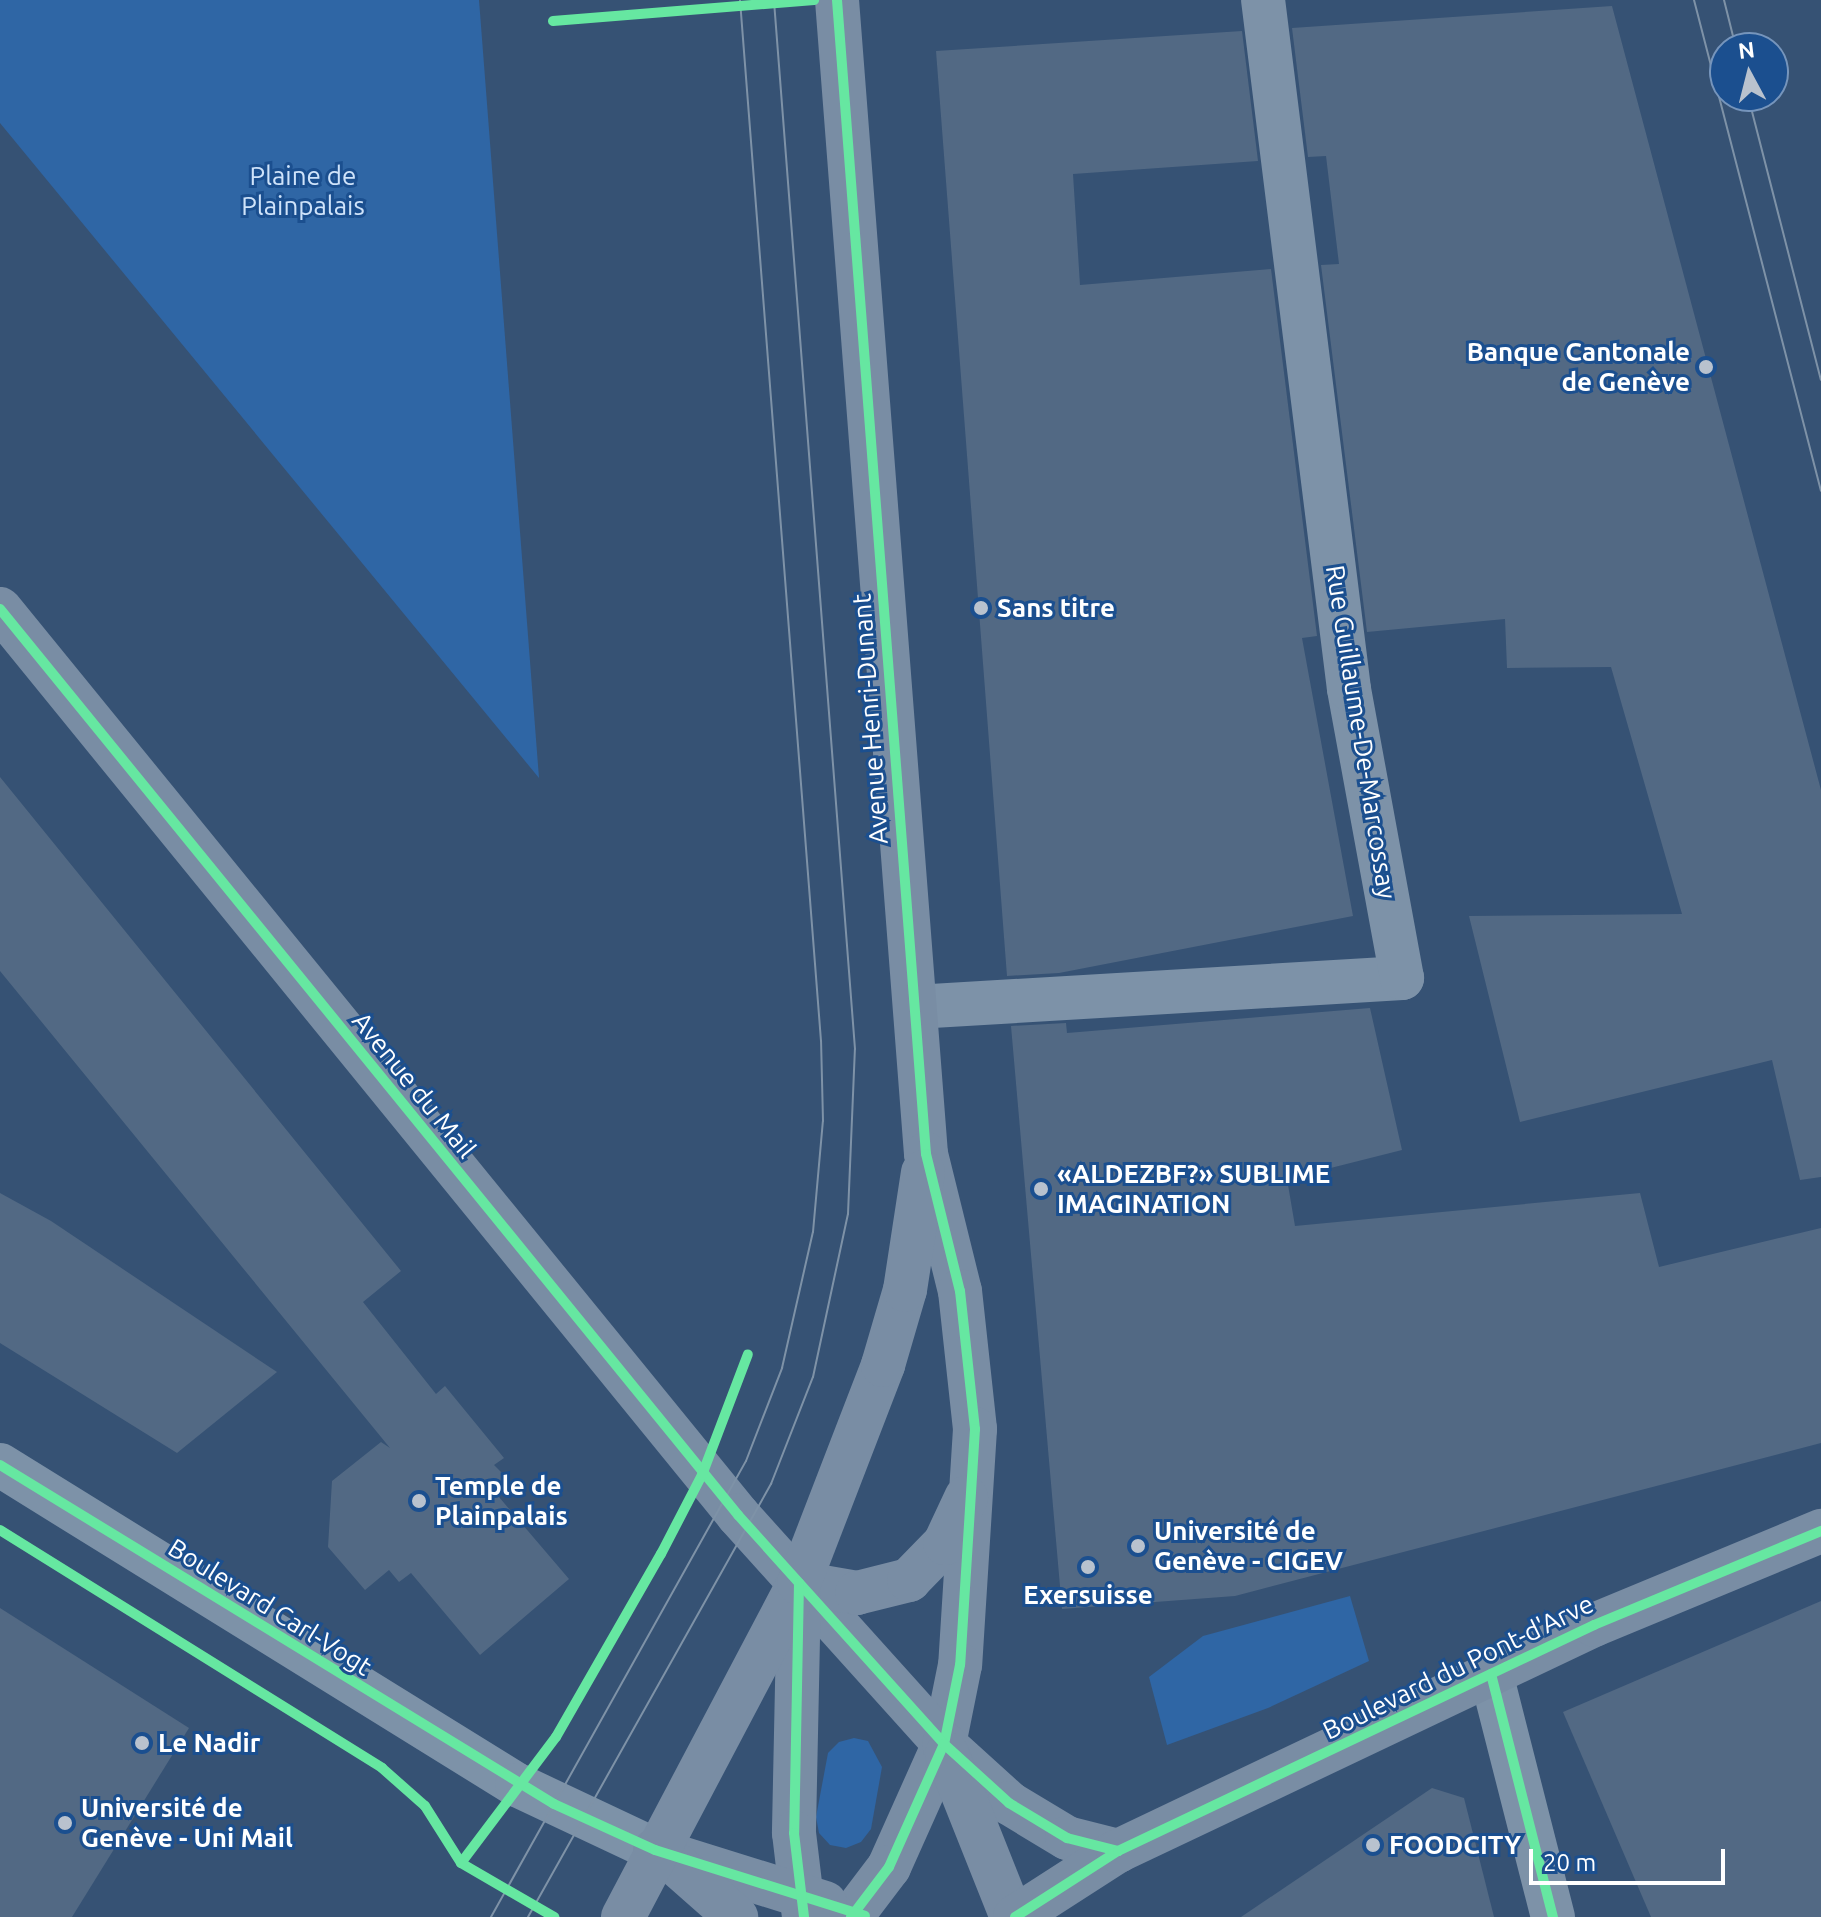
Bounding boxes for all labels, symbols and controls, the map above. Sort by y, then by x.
north arrow [1709,32,1789,112]
text: N [1737,36,1756,63]
park label: Plaine de Plainpalais [241,160,365,222]
place label: Banque Cantonale de Genève [1467,336,1690,398]
marker: Banque Cantonale de Genève [1697,358,1715,376]
street label: Rue Guillaume-De-Marcossay [1319,563,1403,901]
place label: Sans titre [997,592,1115,624]
street label: Avenue Henri-Dunant [846,593,894,845]
marker: Sans titre [972,599,990,617]
street label: Avenue du Mail [346,1006,482,1164]
place label: «ALDEZBF?» SUBLIME IMAGINATION [1057,1158,1330,1220]
marker: «ALDEZBF?» SUBLIME IMAGINATION [1032,1180,1050,1198]
place label: Temple de Plainpalais [435,1470,568,1532]
marker: Temple de Plainpalais [410,1492,428,1510]
place label: Université de Genève - CIGEV [1154,1515,1343,1576]
street label: Boulevard Carl-Vogt [162,1532,378,1682]
marker: Université de Genève - CIGEV [1129,1537,1147,1555]
marker: Exersuisse [1079,1558,1097,1576]
place label: Exersuisse [1023,1579,1153,1611]
street label: Boulevard du Pont-d'Arve [1318,1588,1598,1746]
place label: Le Nadir [158,1727,260,1759]
marker: Le Nadir [133,1734,151,1752]
place label: Université de Genève - Uni Mail [81,1792,293,1854]
marker: Université de Genève - Uni Mail [56,1814,74,1832]
place label: FOODCITY [1389,1829,1521,1861]
scale bar [1533,1833,1729,1883]
marker: FOODCITY [1364,1836,1382,1854]
text: 20 m [1543,1849,1596,1876]

